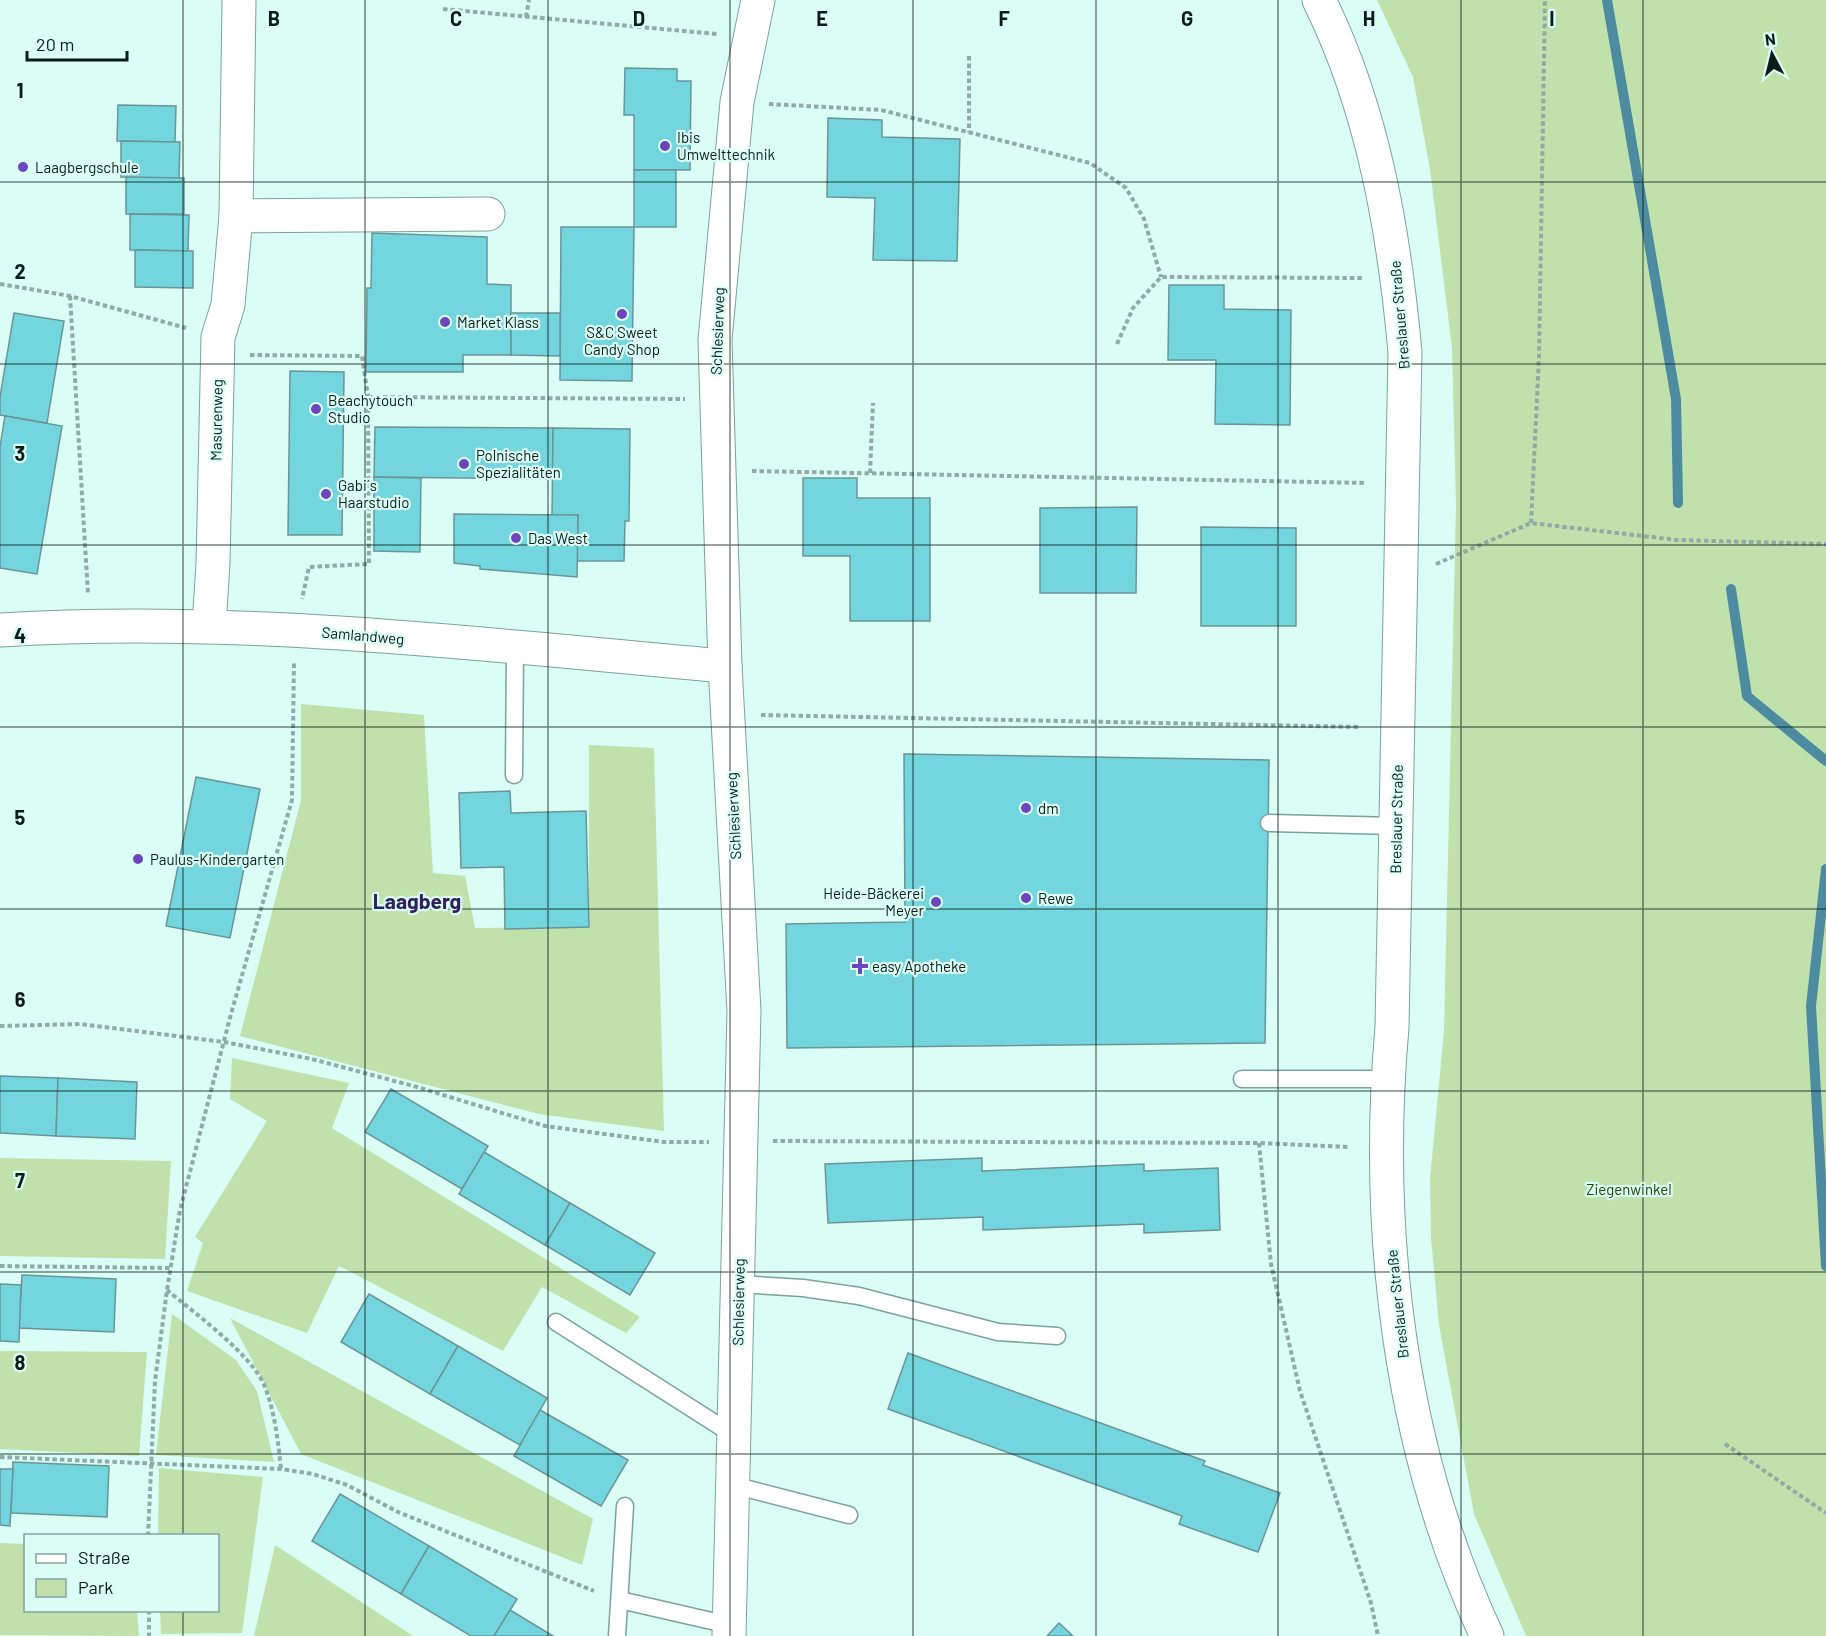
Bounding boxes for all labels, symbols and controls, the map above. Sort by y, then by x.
text: B [268,6,280,30]
text: C [450,6,462,30]
text: D [633,6,645,30]
text: E [816,6,828,30]
text: F [998,6,1010,30]
text: G [1181,6,1193,30]
text: H [1363,6,1375,30]
text: I [1549,6,1555,30]
scale bar [27,24,128,62]
north arrow [1742,24,1802,84]
text: N [1764,29,1777,49]
text: 20 m [36,33,74,55]
text: 1 [16,78,24,102]
place label: Ibis Umwelttechnik [677,128,775,163]
marker: Ibis Umwelttechnik [658,139,672,153]
place label: Laagbergschule [35,158,139,176]
marker: Laagbergschule [16,160,30,174]
text: 2 [14,259,26,283]
street label: Breslauer Straße [1385,260,1413,370]
street label: Schlesierweg [706,287,728,375]
marker: S&C Sweet Candy Shop [615,307,629,321]
place label: Market Klass [457,313,539,331]
marker: Market Klass [438,315,452,329]
place label: S&C Sweet Candy Shop [584,323,660,358]
street label: Masurenweg [206,379,226,461]
place label: Beachytouch Studio [328,391,413,426]
marker: Beachytouch Studio [309,402,323,416]
text: 3 [15,441,25,465]
place label: Polnische Spezialitäten [476,446,561,481]
marker: Polnische Spezialitäten [457,457,471,471]
place label: Gabi´s Haarstudio [338,476,409,511]
marker: Gabi´s Haarstudio [319,487,333,501]
place label: Das West [528,529,588,547]
marker: Das West [509,531,523,545]
street label: Samlandweg [321,622,405,648]
text: 4 [14,623,26,647]
street label: Breslauer Straße [1386,764,1406,874]
street label: Schlesierweg [722,772,744,860]
place label: dm [1038,799,1059,817]
marker: dm [1019,801,1033,815]
text: 5 [15,805,26,829]
place label: Paulus-Kindergarten [150,850,284,868]
marker: Paulus-Kindergarten [131,852,145,866]
place label: Heide-Bäckerei Meyer [823,884,925,919]
district label: Laagberg [373,888,461,913]
place label: Rewe [1038,889,1074,907]
marker: Rewe [1019,891,1033,905]
marker: Heide-Bäckerei Meyer [929,895,943,909]
place label: easy Apotheke [872,957,966,975]
marker: easy Apotheke [853,959,867,973]
text: 6 [15,987,26,1011]
text: 7 [15,1168,25,1192]
park label: Ziegenwinkel [1586,1180,1672,1198]
street label: Breslauer Straße [1382,1249,1412,1359]
street label: Schlesierweg [728,1258,748,1346]
text: 8 [15,1350,26,1374]
legend [24,1534,219,1612]
text: Straße [78,1546,130,1568]
text: Park [78,1576,113,1598]

